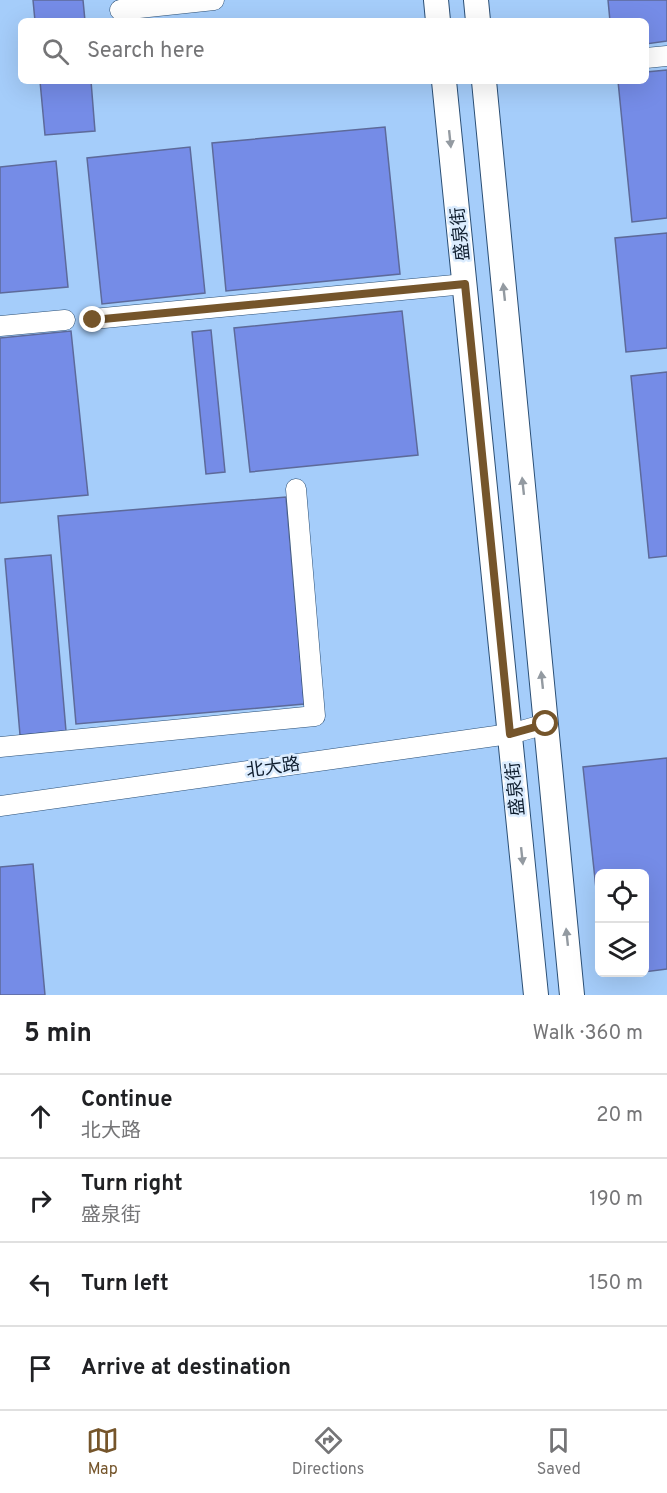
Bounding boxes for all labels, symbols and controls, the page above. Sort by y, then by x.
search box [18,18,649,84]
icon: search [39,35,72,68]
text: Search here [87,38,205,65]
one-way arrow [445,130,455,149]
street label: 盛泉街 [447,206,476,262]
one-way arrow [499,282,509,301]
route end [79,306,105,332]
one-way arrow [518,476,528,495]
one-way arrow [537,670,547,689]
route start [532,710,558,736]
street label: 北大路 [245,753,302,784]
street label: 盛泉街 [502,761,531,817]
one-way arrow [517,846,527,865]
map controls [595,869,649,977]
button: locate [595,869,649,923]
button: layers [595,923,649,977]
one-way arrow [562,927,572,946]
text: 5 min [24,1018,92,1051]
text: Walk · 360 m [532,1021,643,1047]
text: Continue [81,1087,172,1114]
icon: ahead [24,1100,57,1133]
text: 20 m [596,1103,643,1129]
text: 北大路 [81,1119,141,1145]
text: Turn right [81,1171,183,1198]
icon: right [24,1184,57,1217]
text: 190 m [589,1187,643,1213]
text: 盛泉街 [81,1203,141,1229]
icon: left [24,1268,57,1301]
text: Turn left [81,1271,169,1298]
text: 150 m [589,1271,643,1297]
icon: arrive [24,1352,57,1385]
text: Arrive at destination [81,1355,291,1382]
tab: Map [86,1424,119,1480]
tab: Directions [292,1424,364,1480]
tab: Saved [537,1424,581,1480]

